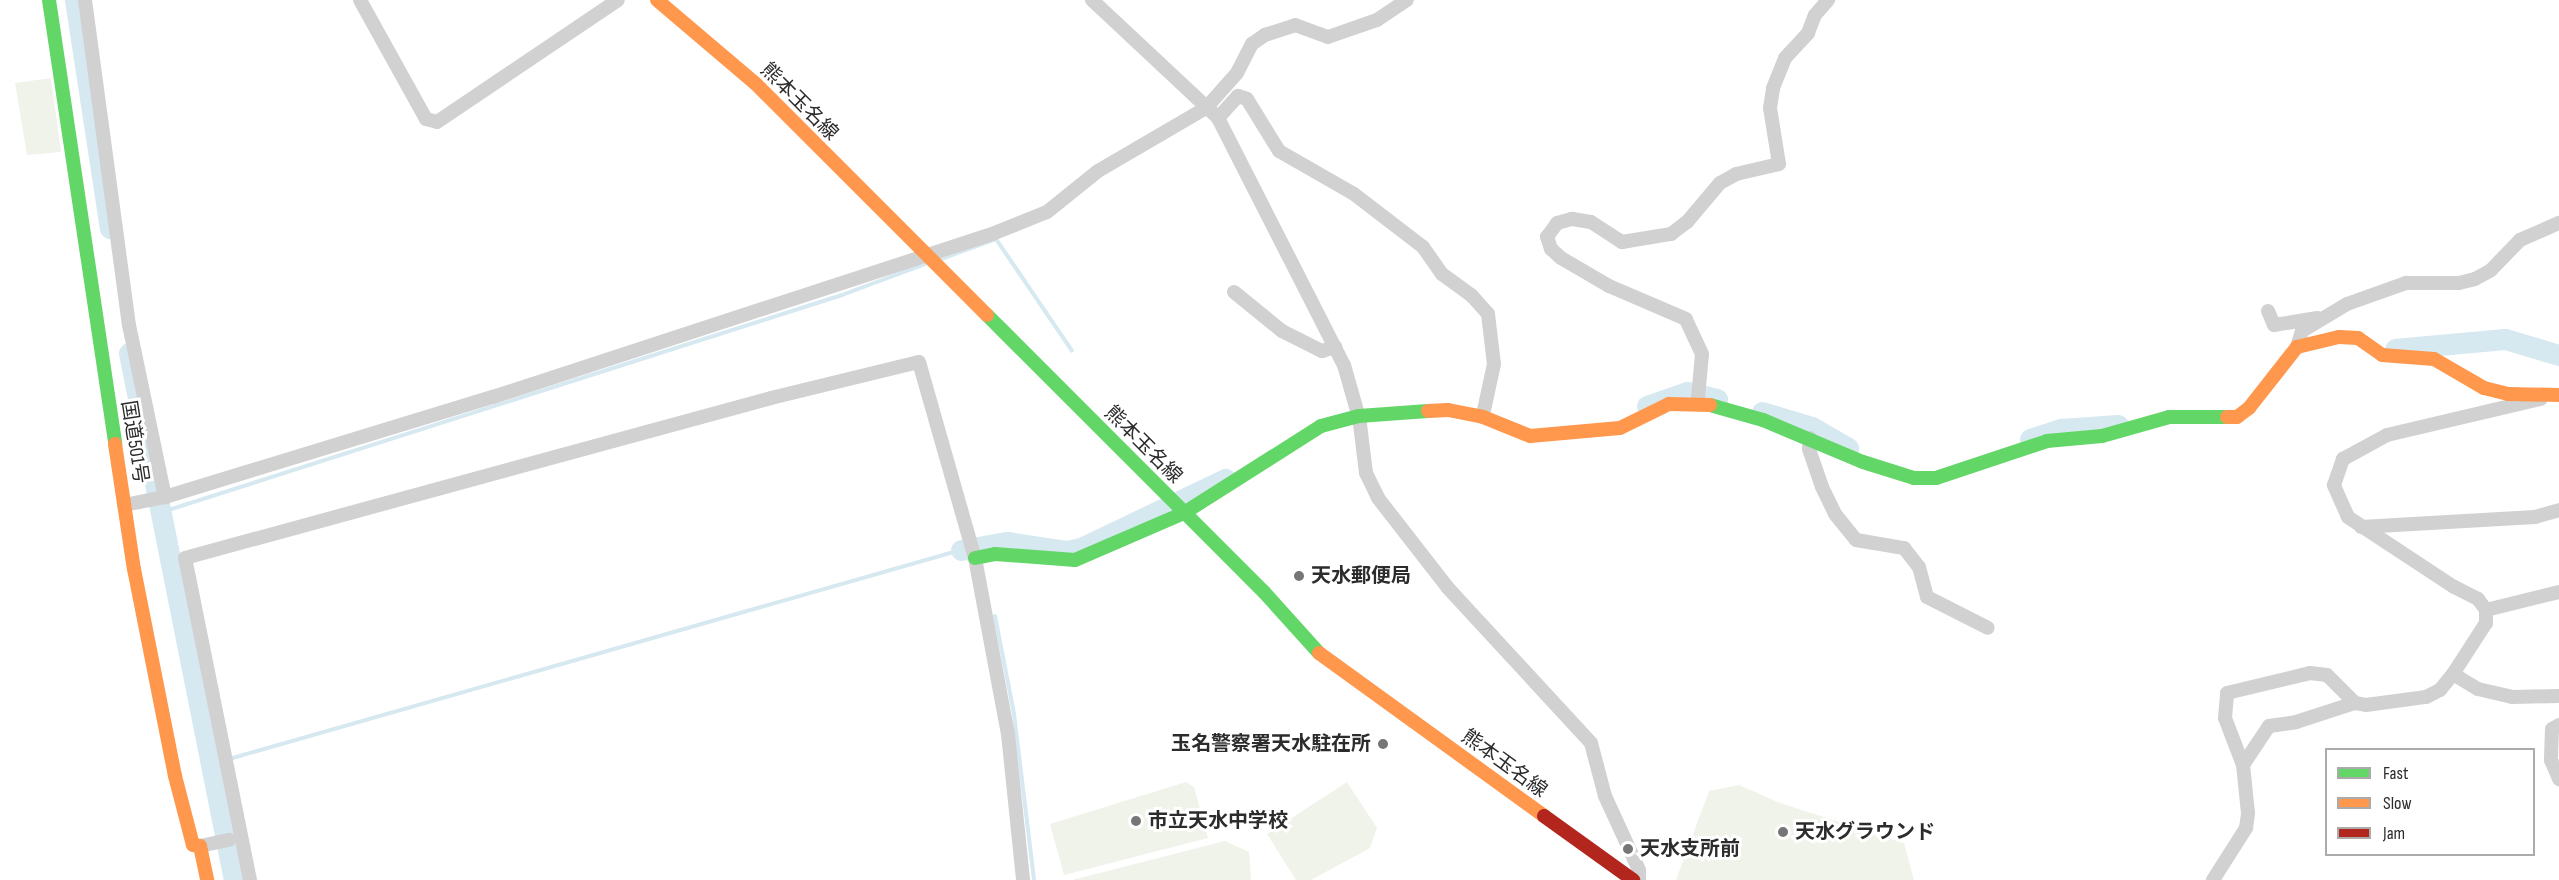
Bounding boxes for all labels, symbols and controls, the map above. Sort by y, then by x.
street label: 熊本玉名線 [755,58,843,146]
street label: 国道501号 [116,399,152,485]
street label: 熊本玉名線 [1099,401,1187,489]
place label: 天水郵便局 [1311,564,1411,588]
marker: 天水郵便局 [1292,569,1306,583]
street label: 熊本玉名線 [1456,725,1552,803]
place label: 玉名警察署天水駐在所 [1171,732,1371,756]
marker: 玉名警察署天水駐在所 [1376,737,1390,751]
legend [2325,748,2535,856]
text: Fast [2383,763,2408,784]
text: Slow [2383,793,2412,814]
place label: 市立天水中学校 [1148,809,1288,833]
marker: 市立天水中学校 [1129,814,1143,828]
place label: 天水グラウンド [1795,820,1935,844]
text: Jam [2383,823,2405,844]
marker: 天水グラウンド [1776,825,1790,839]
place label: 天水支所前 [1640,837,1740,861]
marker: 天水支所前 [1621,842,1635,856]

